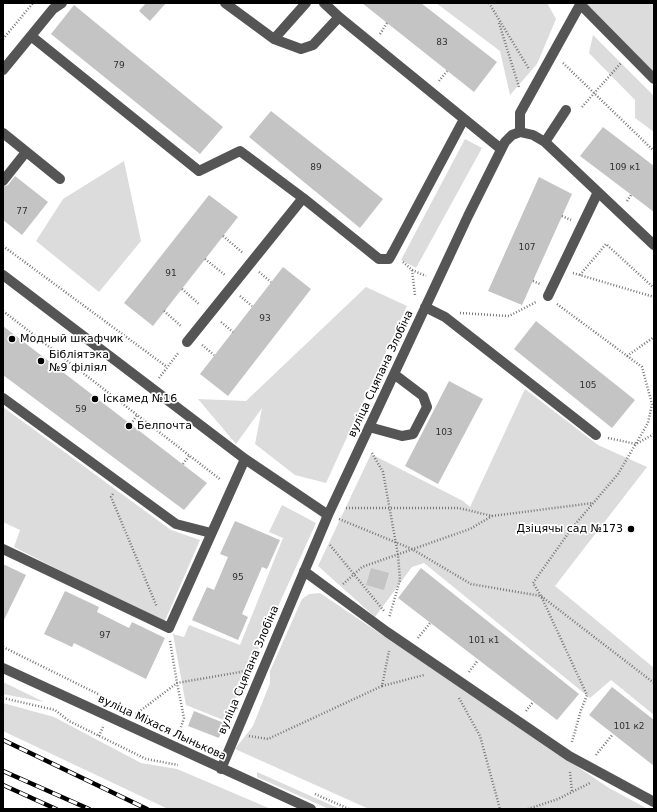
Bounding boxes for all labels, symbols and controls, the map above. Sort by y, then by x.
house number: 83 [436,38,448,48]
house number: 79 [113,61,125,71]
house number: 89 [310,163,322,173]
house number: 109 к1 [609,163,641,173]
house number: 77 [16,207,28,217]
house number: 107 [518,243,536,253]
house number: 91 [165,269,177,279]
street label: вуліца Сцяпана Злобіна [346,308,416,440]
house number: 93 [259,314,271,324]
place label: Модный шкафчик [20,332,123,346]
marker: Модный шкафчик [7,334,17,344]
place label: Бібліятэка №9 філіял [49,348,109,374]
marker: Бібліятэка №9 філіял [36,356,46,366]
house number: 105 [579,381,597,391]
place label: Іскамед №16 [103,392,177,406]
marker: Іскамед №16 [90,394,100,404]
house number: 59 [75,405,87,415]
place label: Белпочта [137,419,192,433]
marker: Белпочта [124,421,134,431]
house number: 103 [435,428,453,438]
place label: Дзіцячы сад №173 [516,522,623,536]
marker: Дзіцячы сад №173 [626,524,636,534]
house number: 95 [232,573,244,583]
street label: вуліца Сцяпана Злобіна [216,604,282,736]
house number: 97 [99,631,111,641]
house number: 101 к1 [468,636,500,646]
street label: вуліца Міхася Лынькова [96,692,228,764]
house number: 101 к2 [613,722,645,732]

